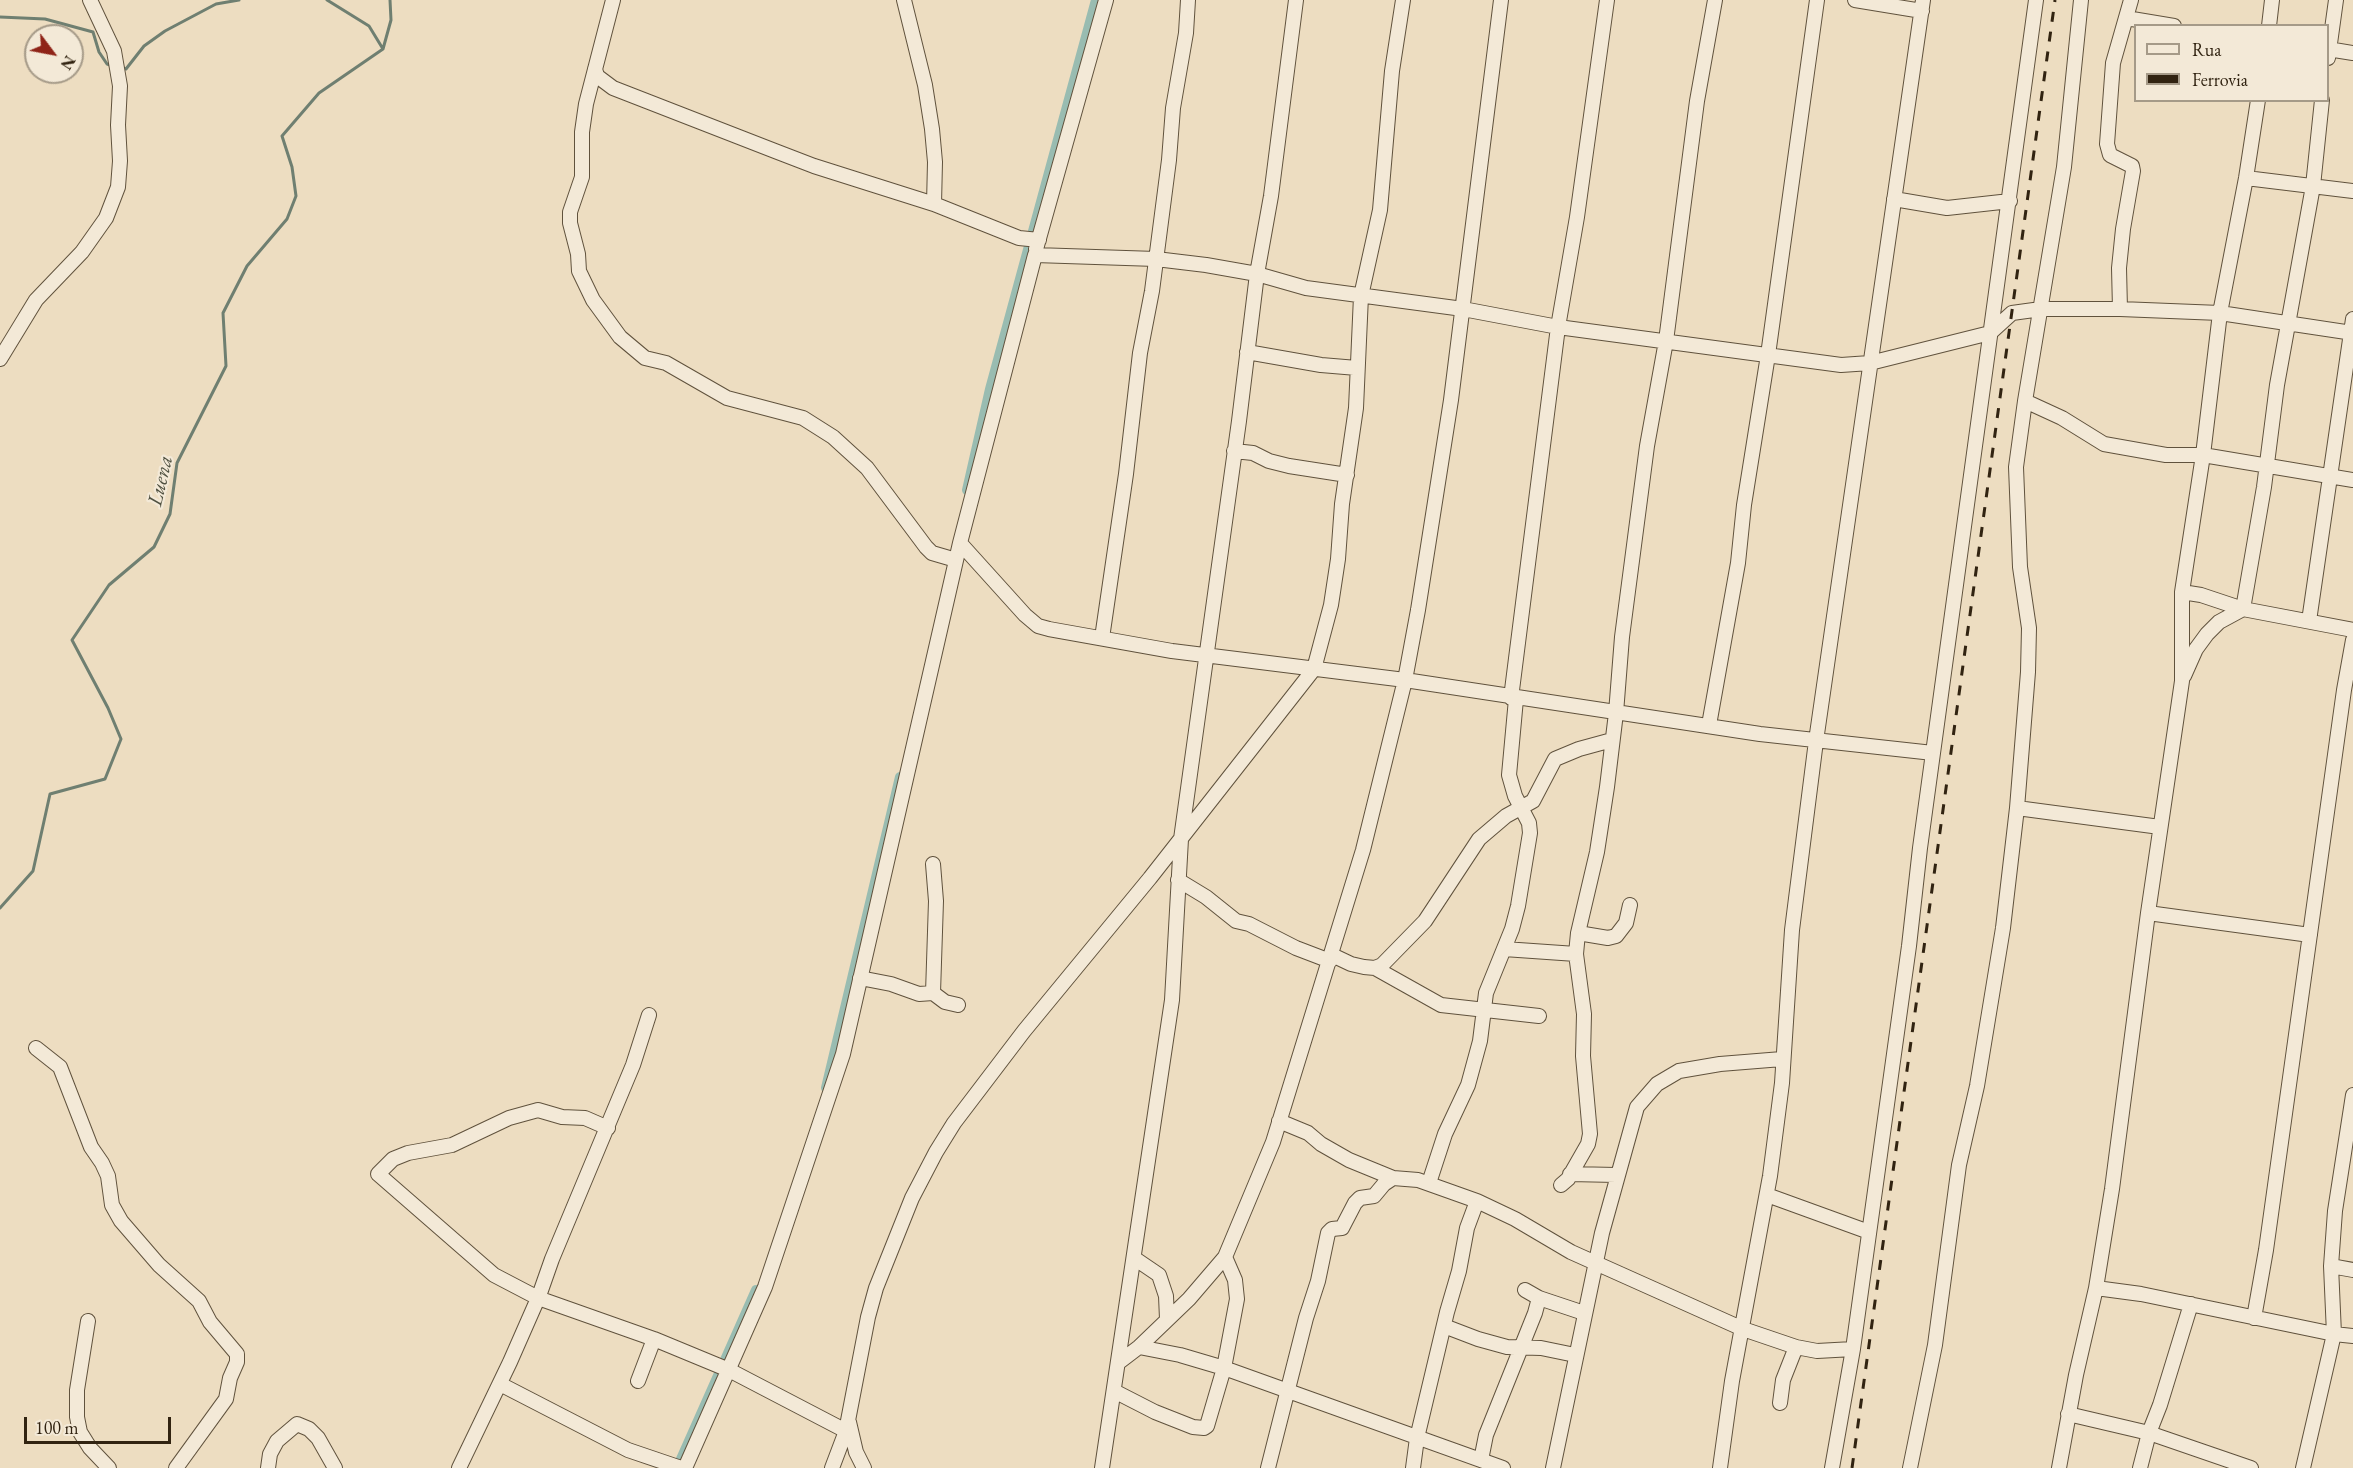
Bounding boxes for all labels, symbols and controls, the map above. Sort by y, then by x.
north arrow [24,24,84,84]
legend [2134,24,2329,102]
text: Rua [2192,38,2222,61]
text: N [56,52,80,74]
text: Ferrovia [2192,68,2248,91]
water label: Luena [143,453,179,509]
scale bar [27,1405,174,1443]
text: 100 m [35,1416,79,1439]

